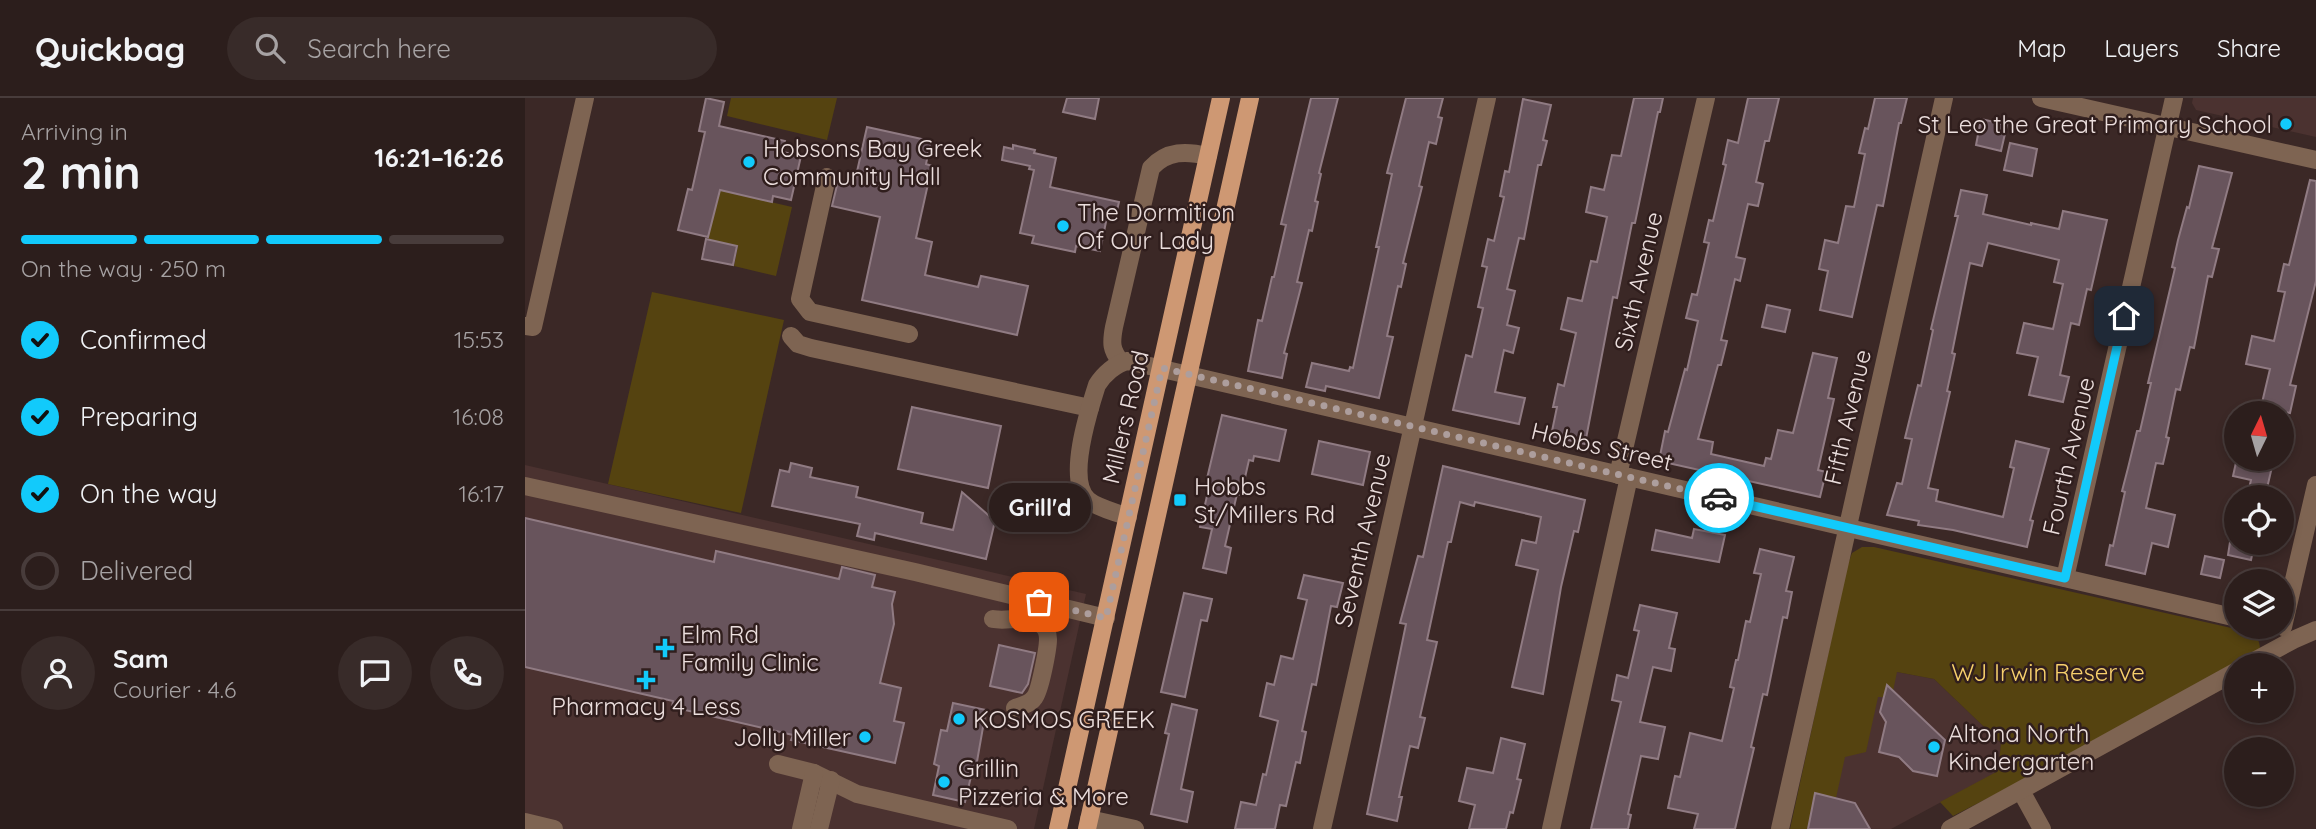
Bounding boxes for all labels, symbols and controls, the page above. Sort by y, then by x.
search box [227,17,717,80]
text: Quickbag [35,28,185,69]
icon: search [251,29,289,67]
text: Search here [307,32,451,65]
text: Map [2017,33,2066,63]
text: Layers [2104,33,2179,63]
text: Share [2217,33,2281,63]
place label: St Leo the Great Primary School [1918,109,2272,139]
marker: St Leo the Great Primary School [2278,116,2294,132]
text: Arriving in [21,117,128,146]
place label: Hobsons Bay Greek Community Hall [763,133,982,191]
text: 16:21–16:26 [374,141,504,174]
text: 2 min [21,143,141,201]
marker: Hobsons Bay Greek Community Hall [741,154,757,170]
place label: The Dormition Of Our Lady [1077,197,1235,255]
street label: Sixth Avenue [1607,209,1669,353]
marker: The Dormition Of Our Lady [1055,218,1071,234]
text: On the way · 250 m [21,254,226,283]
pin [2094,286,2154,346]
icon: home [2105,297,2143,335]
icon: check [21,321,59,359]
text: Confirmed [80,323,207,356]
text: 15:53 [454,325,504,354]
street label: Fifth Avenue [1817,346,1877,488]
street label: Millers Road [1095,347,1155,487]
street label: Fourth Avenue [2035,374,2101,538]
icon: check [21,398,59,436]
text: Preparing [80,400,198,433]
north arrow [2224,401,2294,471]
map controls [2224,401,2294,807]
text: 16:08 [453,402,504,431]
street label: Hobbs Street [1528,415,1676,477]
street label: Seventh Avenue [1327,450,1397,630]
courier [1684,463,1754,533]
place label: Hobbs St/Millers Rd [1194,471,1335,529]
icon: check [21,475,59,513]
text: On the way [80,477,218,510]
text: 16:17 [459,479,504,508]
icon: car [1700,479,1738,517]
callout: Grill'd [988,483,1090,532]
button: locate [2224,485,2294,555]
marker: Hobbs St/Millers Rd [1172,492,1188,508]
text: Grill'd [1008,493,1072,522]
text: Delivered [80,554,193,587]
button: layers [2224,569,2294,639]
pin [1009,572,1069,632]
icon: bag [1020,583,1058,621]
place label: Elm Rd Family Clinic [681,619,819,677]
button: person [21,636,95,710]
button: chat [338,636,412,710]
button: phone [430,636,504,710]
marker: Elm Rd Family Clinic [655,638,675,658]
text: Sam [113,642,169,675]
button: + [2224,653,2294,723]
park label: WJ Irwin Reserve [1951,657,2145,687]
marker: Pharmacy 4 Less [638,672,654,688]
text: Courier · 4.6 [113,675,236,704]
place label: Pharmacy 4 Less [552,691,740,721]
place label: KOSMOS GREEK [973,704,1155,734]
marker: KOSMOS GREEK [951,711,967,727]
place label: Altona North Kindergarten [1948,718,2094,776]
place label: Jolly Miller [733,722,851,752]
marker: Jolly Miller [857,729,873,745]
button: − [2224,737,2294,807]
marker: Altona North Kindergarten [1926,739,1942,755]
place label: Grillin Pizzeria & More [958,753,1129,811]
marker: Grillin Pizzeria & More [936,774,952,790]

